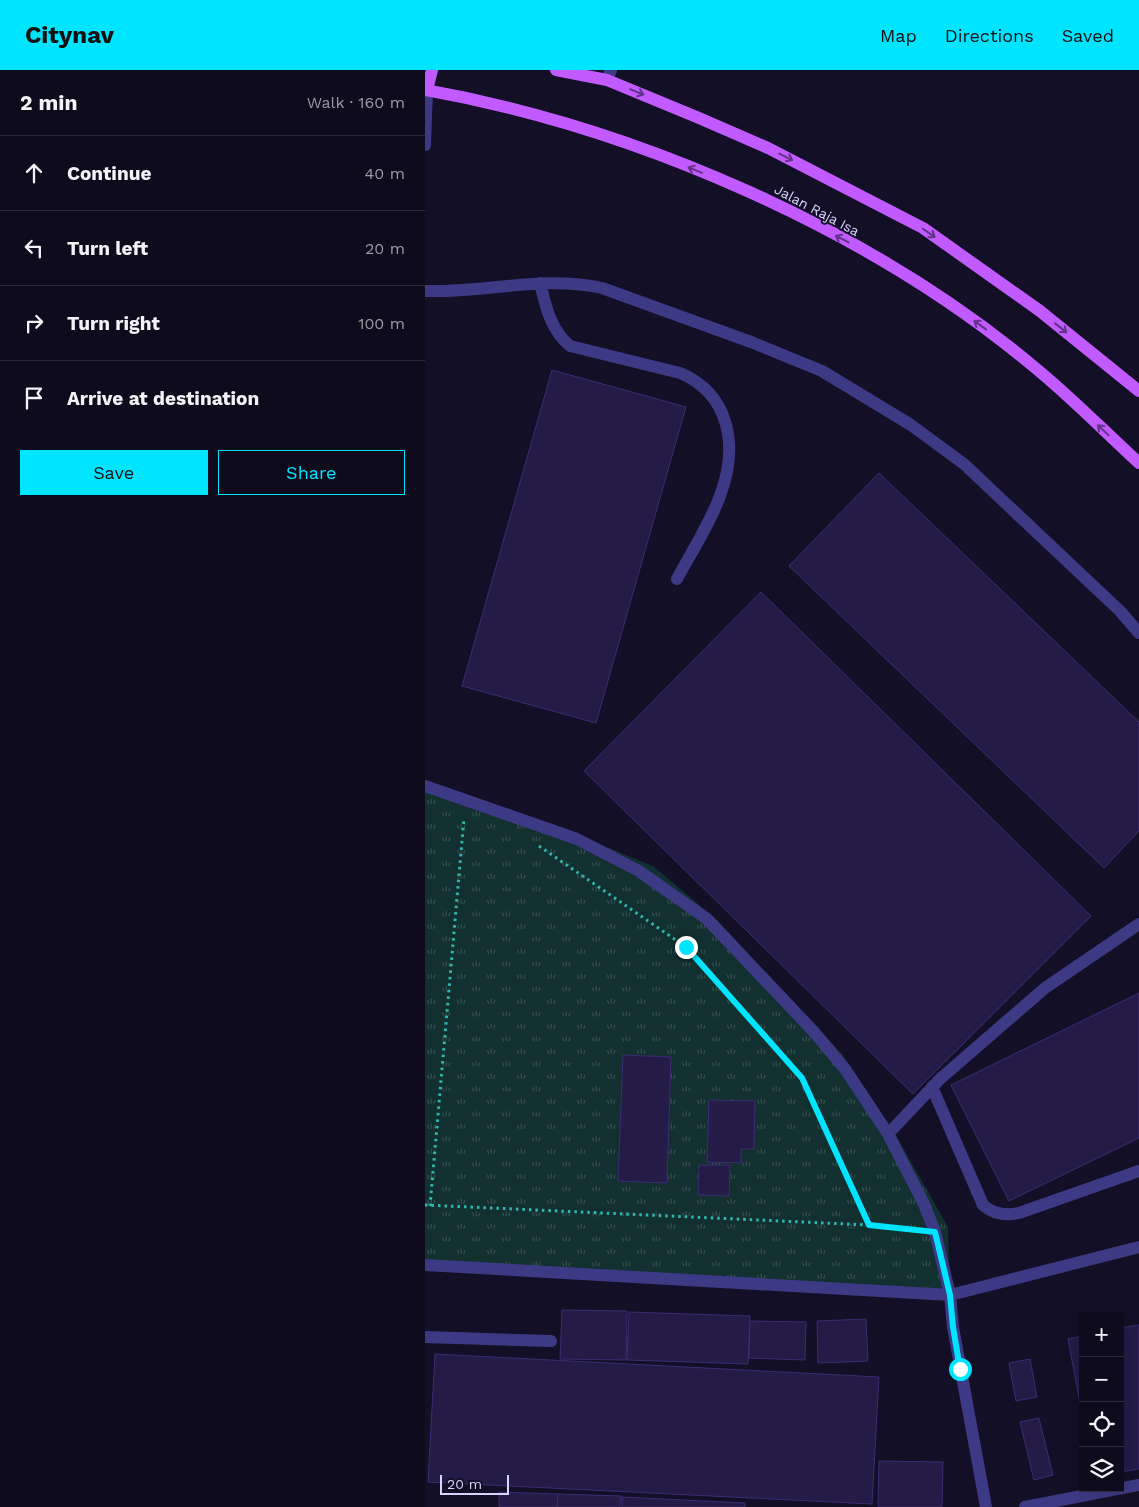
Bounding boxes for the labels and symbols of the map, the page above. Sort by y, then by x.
one-way arrow [629,88,644,97]
one-way arrow [778,153,793,162]
one-way arrow [688,165,703,174]
street label: Jalan Raja Isa [772,181,862,239]
one-way arrow [922,228,936,238]
one-way arrow [835,234,850,243]
one-way arrow [973,320,987,330]
one-way arrow [1054,322,1067,333]
one-way arrow [1097,424,1110,436]
route end [675,936,698,959]
route start [949,1358,972,1381]
scale bar [440,1472,509,1495]

